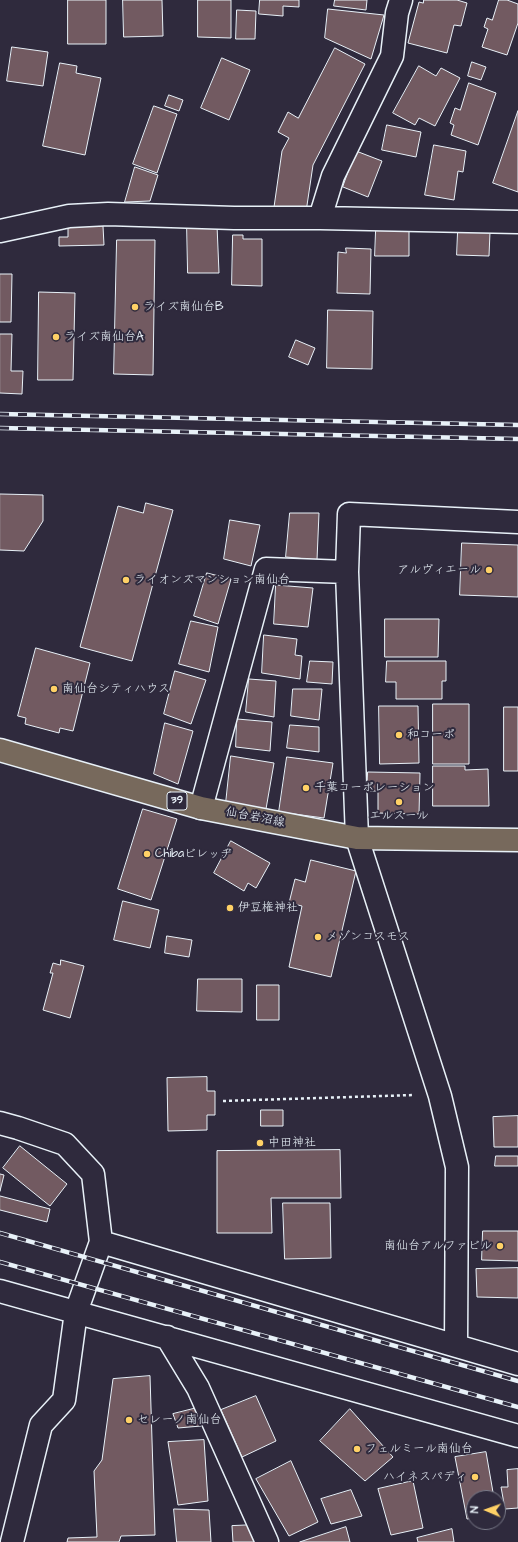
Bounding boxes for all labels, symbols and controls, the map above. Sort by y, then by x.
place label: ライズ南仙台B [143,300,224,314]
marker: ライズ南仙台B [130,302,140,312]
place label: ライズ南仙台A [64,330,144,344]
marker: ライズ南仙台A [51,332,61,342]
place label: アルヴィエール [397,563,481,577]
marker: アルヴィエール [484,565,494,575]
place label: ライオンズマンション南仙台 [134,573,290,587]
marker: ライオンズマンション南仙台 [121,575,131,585]
place label: 南仙台シティハウス [62,682,170,696]
marker: 南仙台シティハウス [49,684,59,694]
place label: 和コーポ [407,728,455,742]
marker: 和コーポ [394,730,404,740]
place label: 千葉コーポレーション [314,781,434,795]
marker: 千葉コーポレーション [301,783,311,793]
road number: 39 [167,792,187,810]
marker: エルスール [394,797,404,807]
street label: 仙台岩沼線 [224,805,286,831]
place label: エルスール [369,809,429,823]
place label: Chibaビレッヂ [155,847,232,861]
marker: Chibaビレッヂ [142,849,152,859]
place label: 伊豆権神社 [238,901,298,915]
marker: 伊豆権神社 [225,903,235,913]
place label: メゾンコスモス [326,930,410,944]
marker: メゾンコスモス [313,932,323,942]
place label: 中田神社 [268,1136,316,1150]
marker: 中田神社 [255,1138,265,1148]
place label: 南仙台アルファビル [384,1239,492,1253]
marker: 南仙台アルファビル [495,1241,505,1251]
place label: セレーノ南仙台 [137,1413,221,1427]
marker: セレーノ南仙台 [124,1415,134,1425]
place label: フェルミール南仙台 [365,1442,473,1456]
marker: フェルミール南仙台 [352,1444,362,1454]
place label: ハイネスパディ [383,1470,467,1484]
marker: ハイネスパディ [470,1472,480,1482]
north arrow [466,1490,506,1530]
text: N [467,1506,482,1513]

